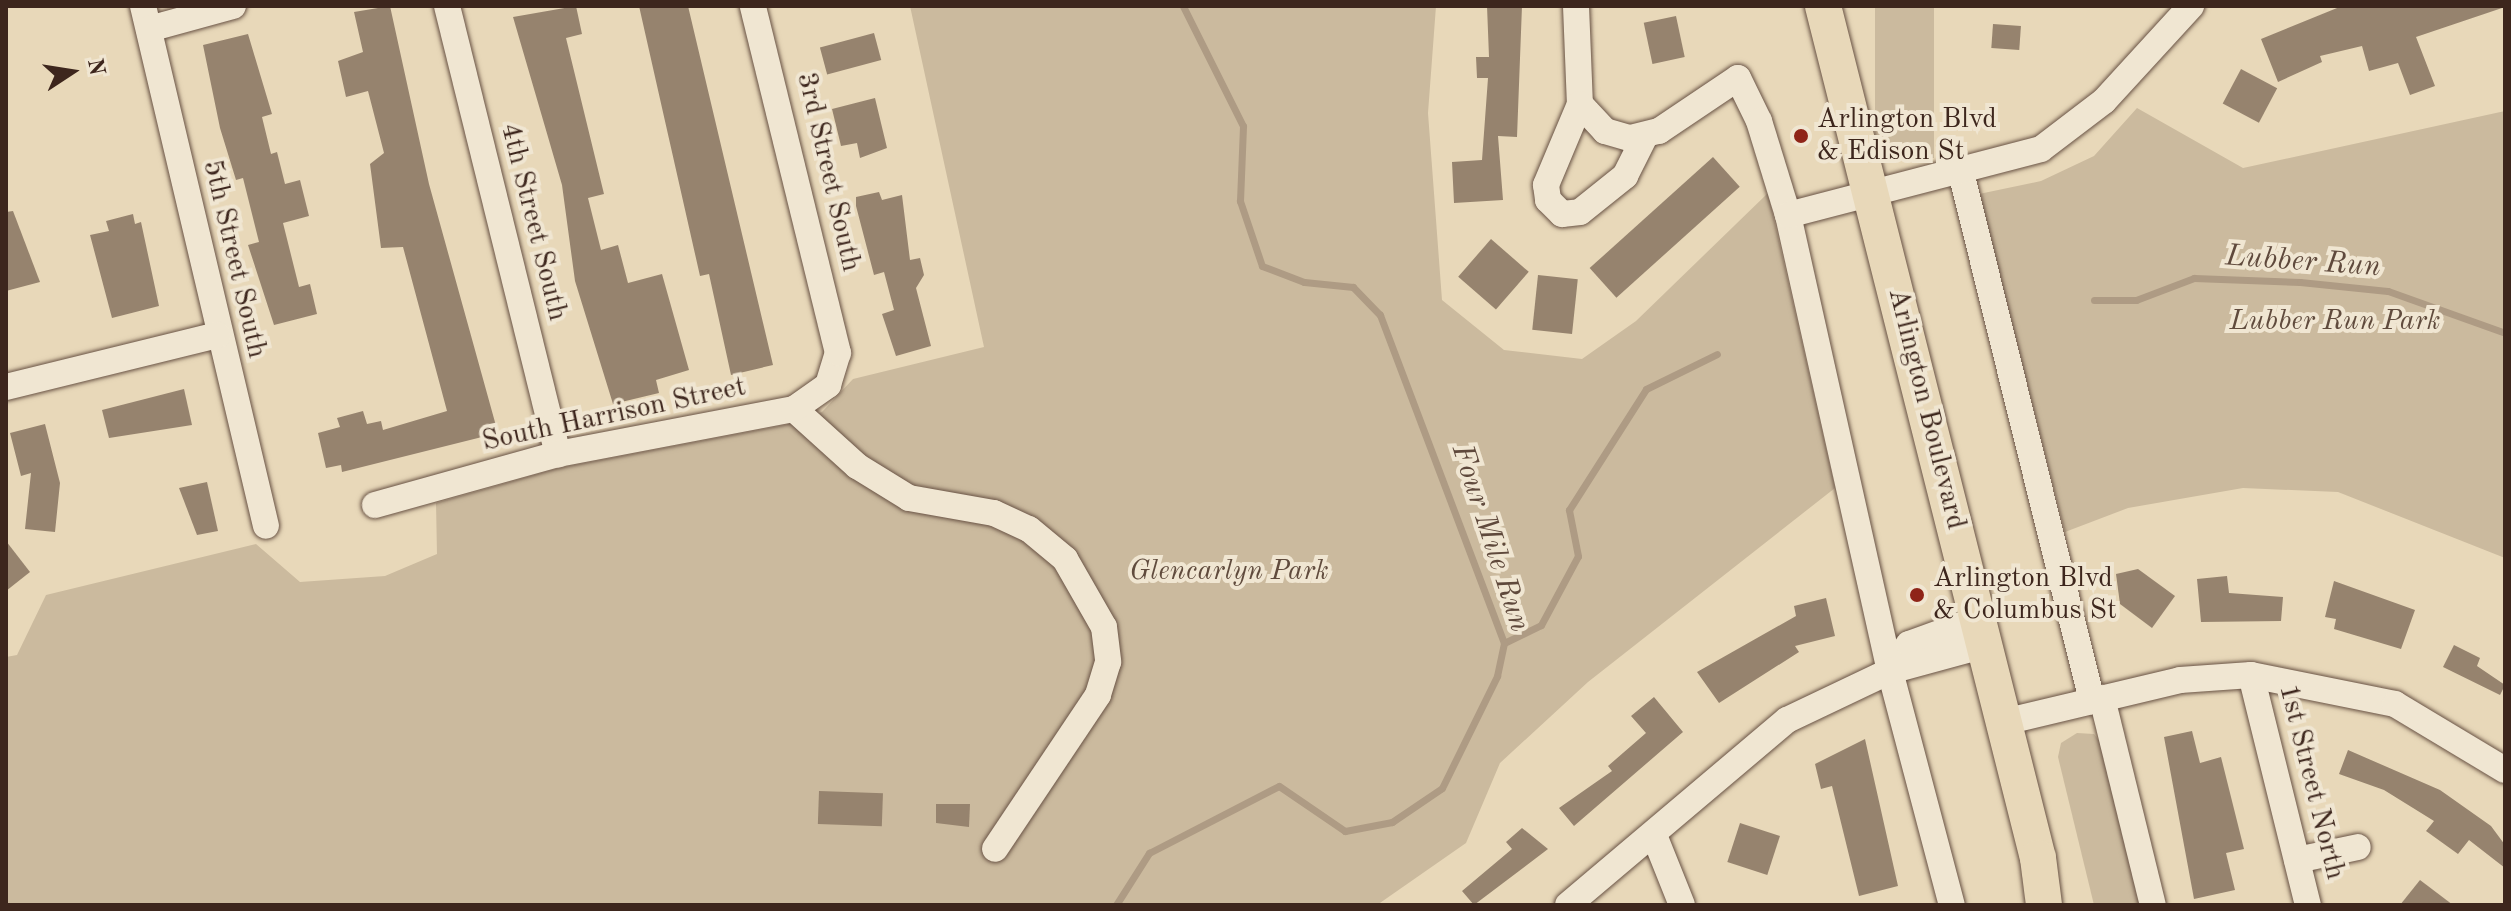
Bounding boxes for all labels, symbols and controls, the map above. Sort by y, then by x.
north arrow [32,32,112,112]
text: N [83,57,108,78]
street label: 3rd Street South [789,69,867,275]
place label: Arlington Blvd & Edison St [1817,103,1997,169]
street label: 4th Street South [492,120,574,324]
marker: Arlington Blvd & Edison St [1792,127,1810,145]
street label: 5th Street South [195,157,273,361]
water label: Lubber Run [2224,239,2382,285]
street label: Arlington Boulevard [1880,285,1972,533]
park label: Lubber Run Park [2229,305,2441,339]
street label: South Harrison Street [479,371,749,459]
water label: Four Mile Run [1443,440,1537,636]
park label: Glencarlyn Park [1129,555,1329,589]
place label: Arlington Blvd & Columbus St [1933,562,2117,628]
marker: Arlington Blvd & Columbus St [1908,586,1926,604]
street label: 1st Street North [2271,681,2351,883]

